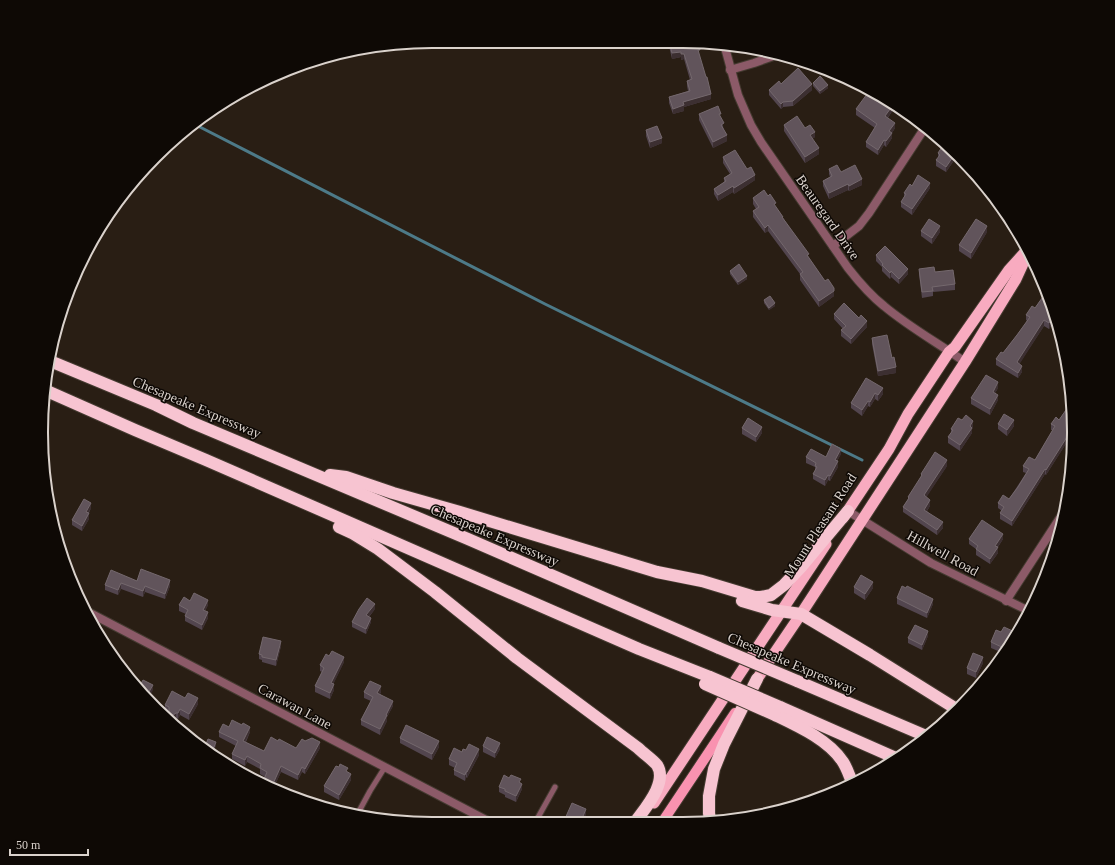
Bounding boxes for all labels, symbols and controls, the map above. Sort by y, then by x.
street label: Beauregard Drive [793,172,862,263]
street label: Chesapeake Expressway [130,374,263,441]
street label: Mount Pleasant Road [781,471,860,580]
street label: Chesapeake Expressway [428,502,561,569]
street label: Hillwell Road [905,528,981,579]
street label: Chesapeake Expressway [725,630,858,697]
street label: Carawan Lane [255,681,334,732]
scale bar [10,831,88,857]
text: 50 m [16,838,41,852]

